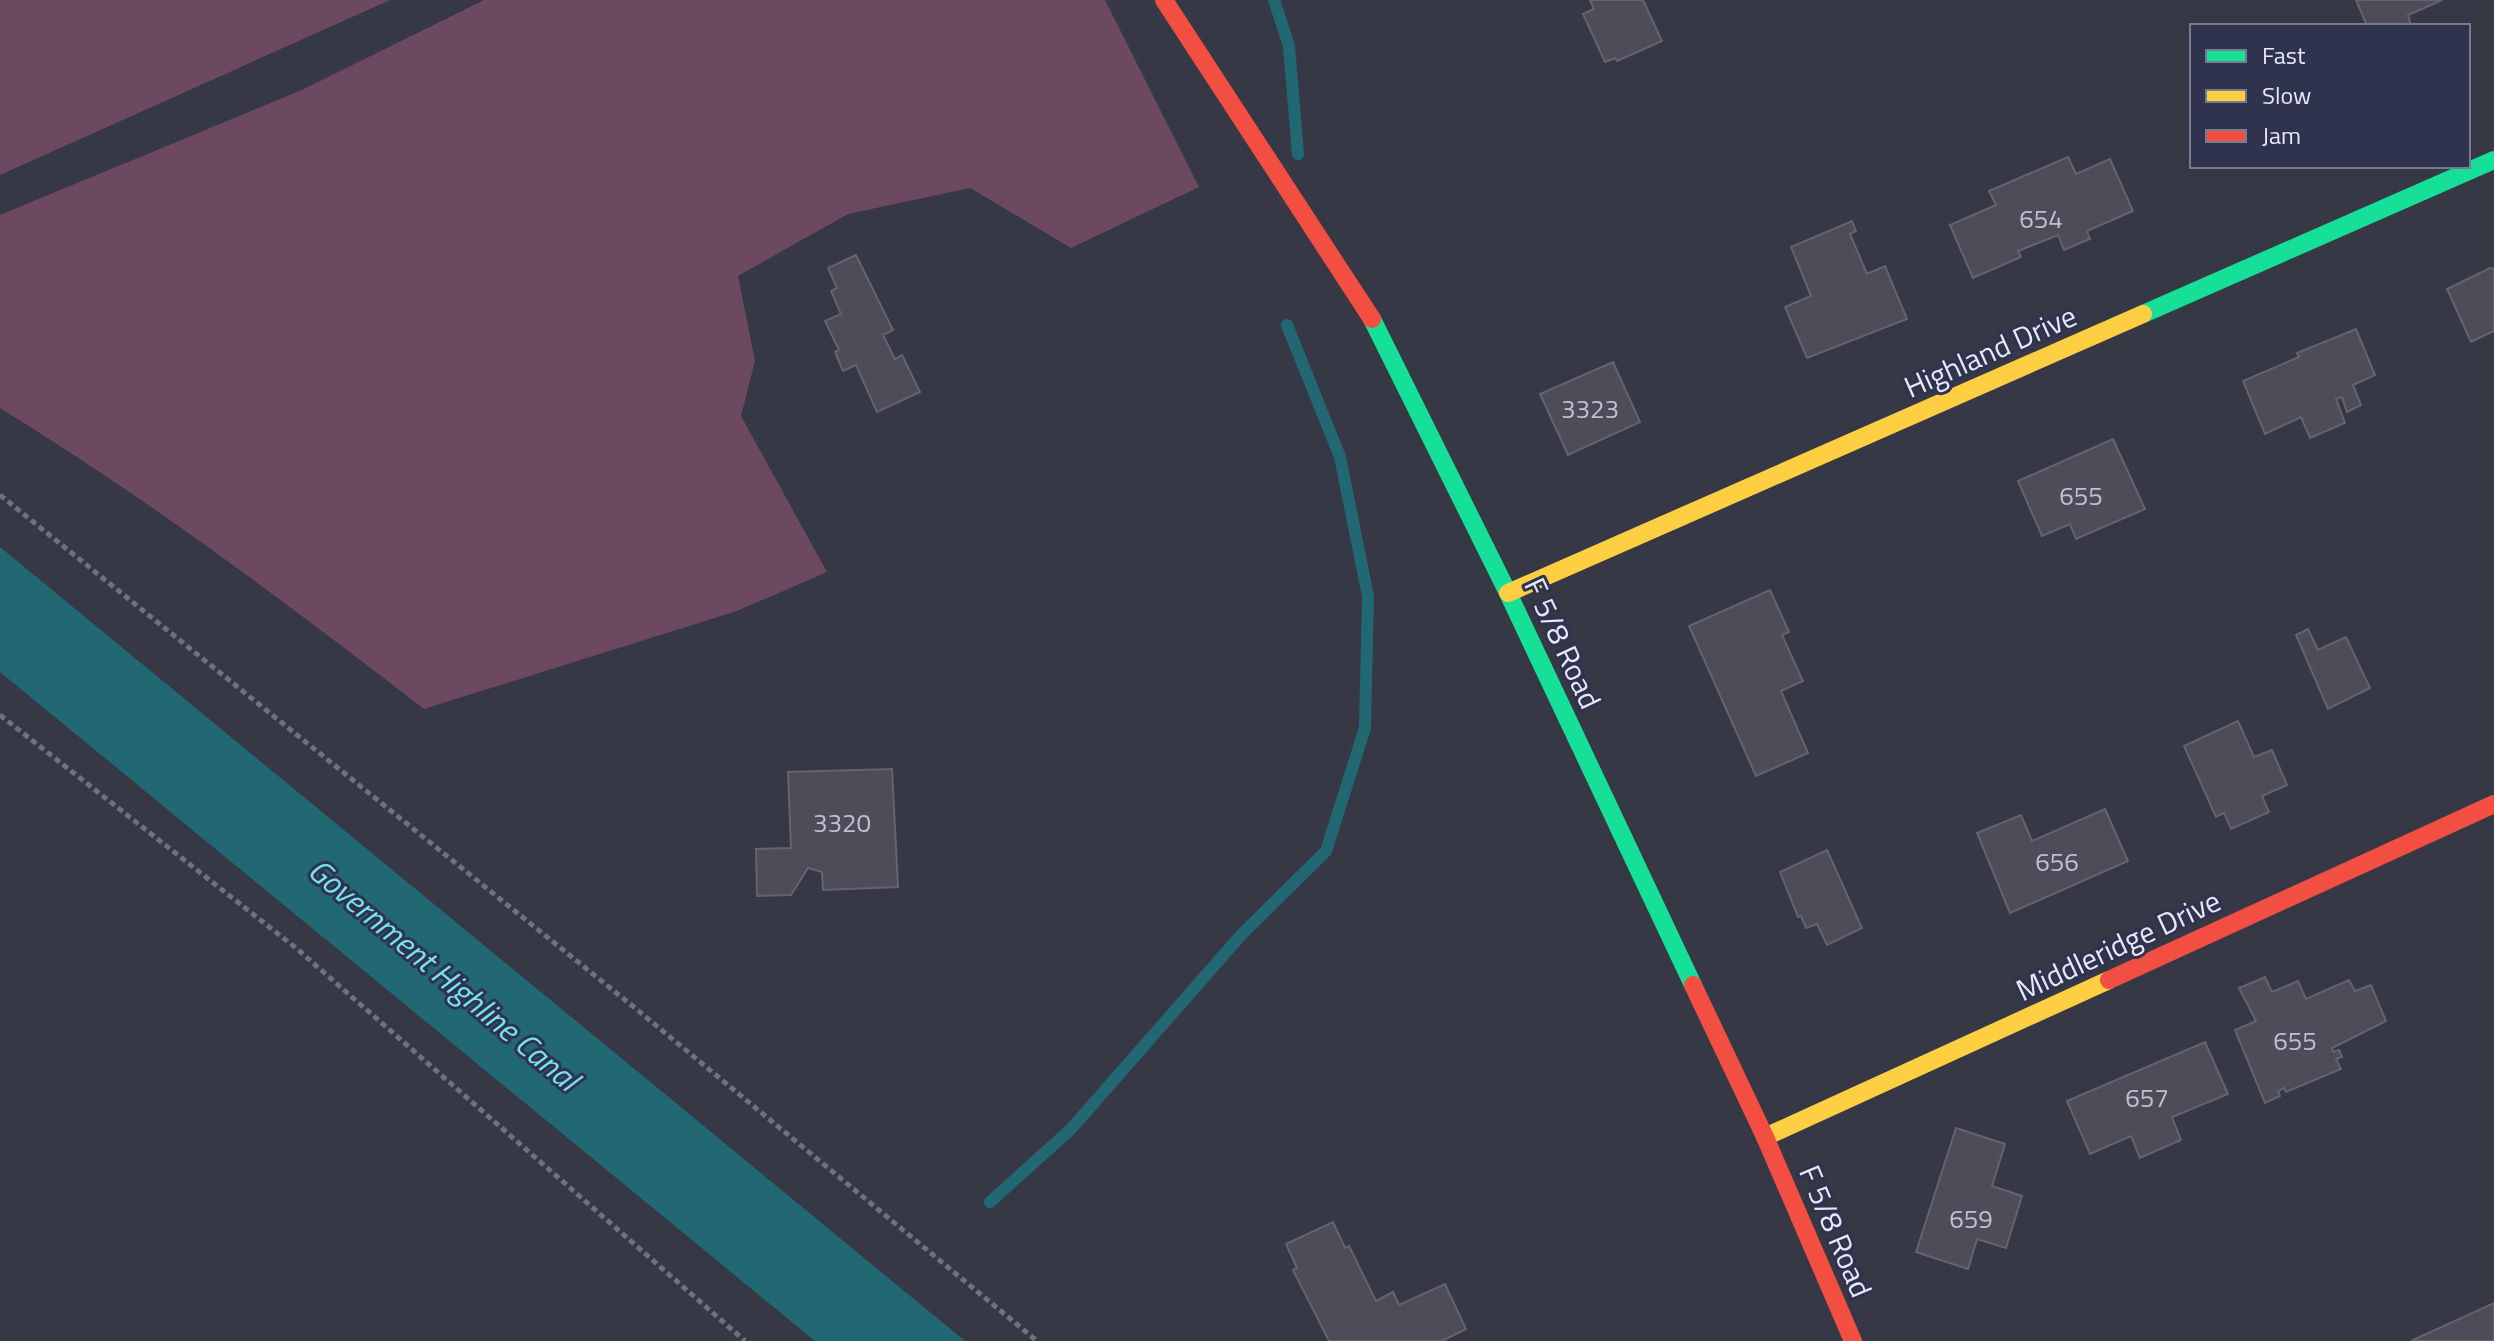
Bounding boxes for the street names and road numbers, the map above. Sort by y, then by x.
street label: Highland Drive [1896,292,2084,410]
street label: F 5/8 Road [1513,570,1613,716]
street label: Middleridge Drive [2008,877,2228,1013]
street label: F 5/8 Road [1787,1158,1885,1304]

